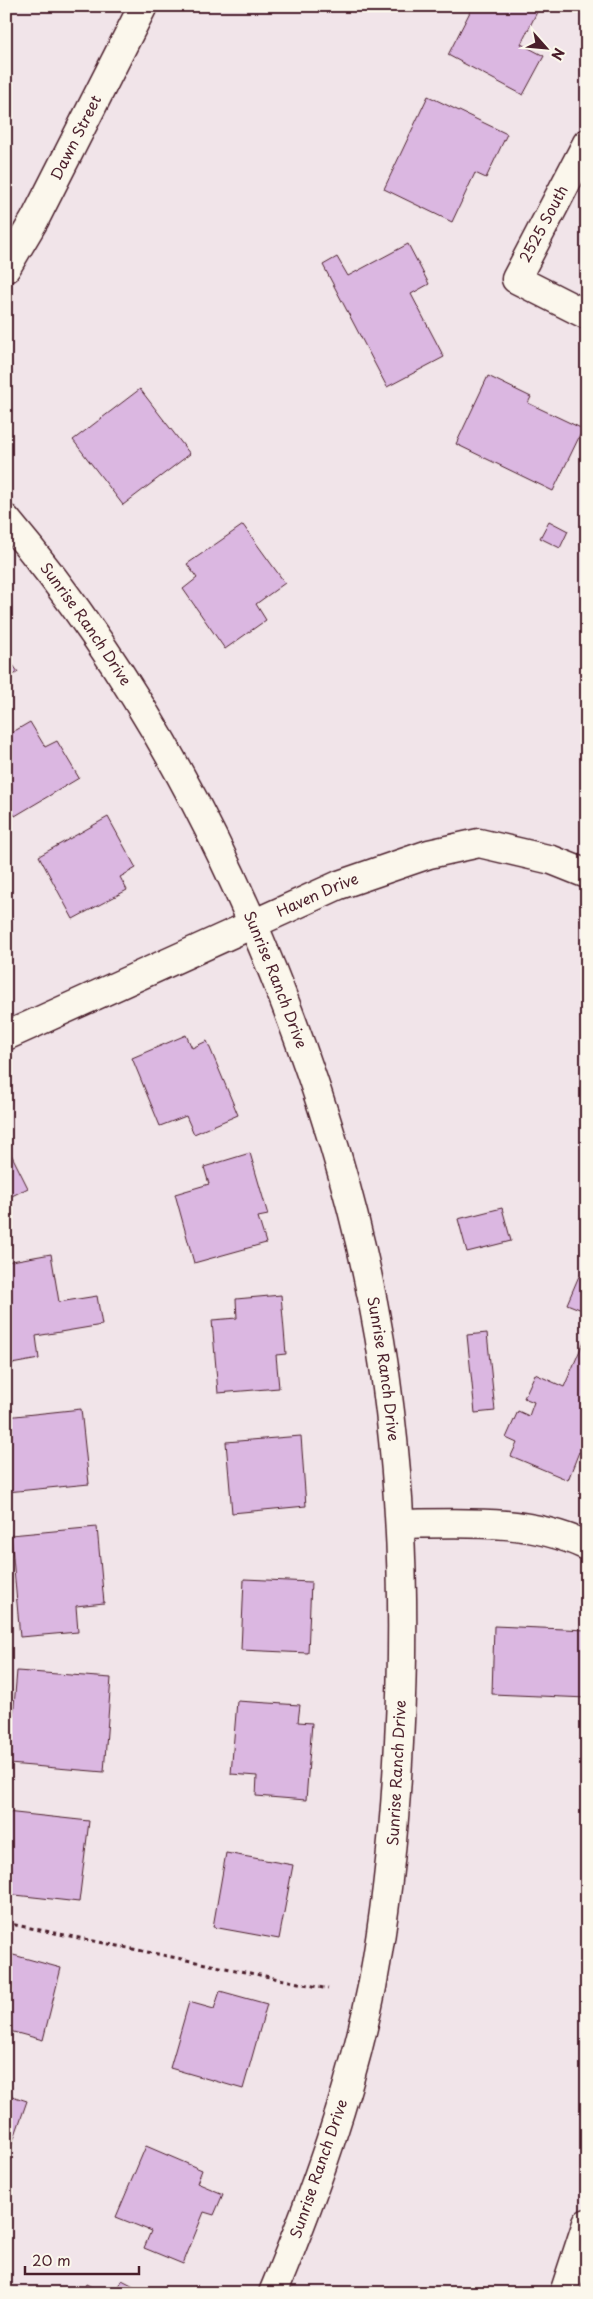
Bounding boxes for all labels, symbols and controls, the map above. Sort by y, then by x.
north arrow [520,22,570,72]
text: N [546,44,570,64]
street label: Dawn Street [44,90,106,184]
street label: 2525 South [513,180,573,266]
street label: Sunrise Ranch Drive [35,557,138,690]
street label: Haven Drive [272,866,361,922]
street label: Sunrise Ranch Drive [239,907,314,1051]
street label: Sunrise Ranch Drive [362,1294,406,1442]
street label: Sunrise Ranch Drive [380,1699,411,1846]
street label: Sunrise Ranch Drive [283,2096,352,2241]
scale bar [25,2244,139,2276]
text: 20 m [32,2248,71,2271]

